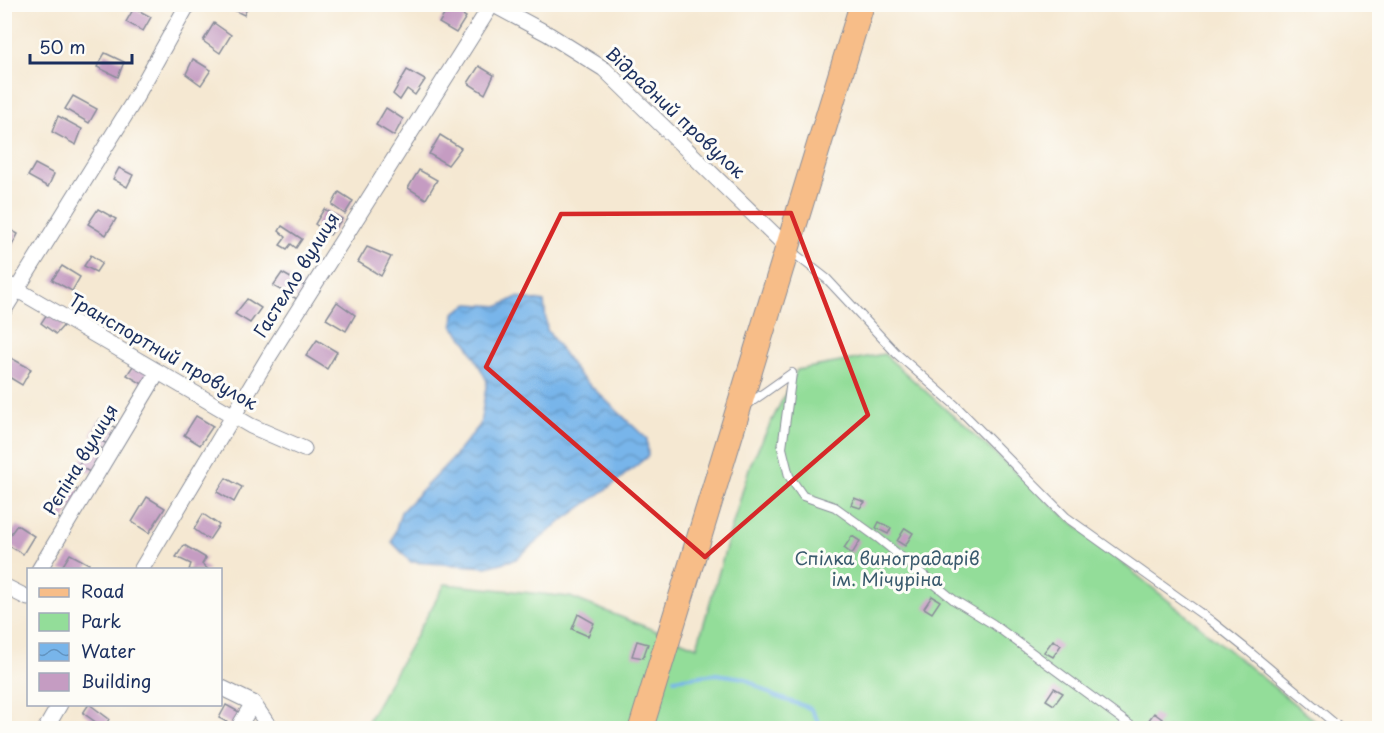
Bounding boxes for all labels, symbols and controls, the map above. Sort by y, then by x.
scale bar [30,27,132,65]
text: 50 m [39,33,86,60]
street label: Відрадний провулок [600,40,752,184]
street label: Гастелло вулиця [246,206,345,342]
street label: Транспортний провулок [64,286,263,416]
street label: Рєпіна вулиця [36,398,124,520]
park label: Спілка виноградарів ім. Мічуріна [794,544,980,592]
legend [27,568,222,706]
text: Road [81,577,125,604]
text: Park [81,607,121,634]
text: Water [81,637,136,664]
text: Building [81,667,151,694]

